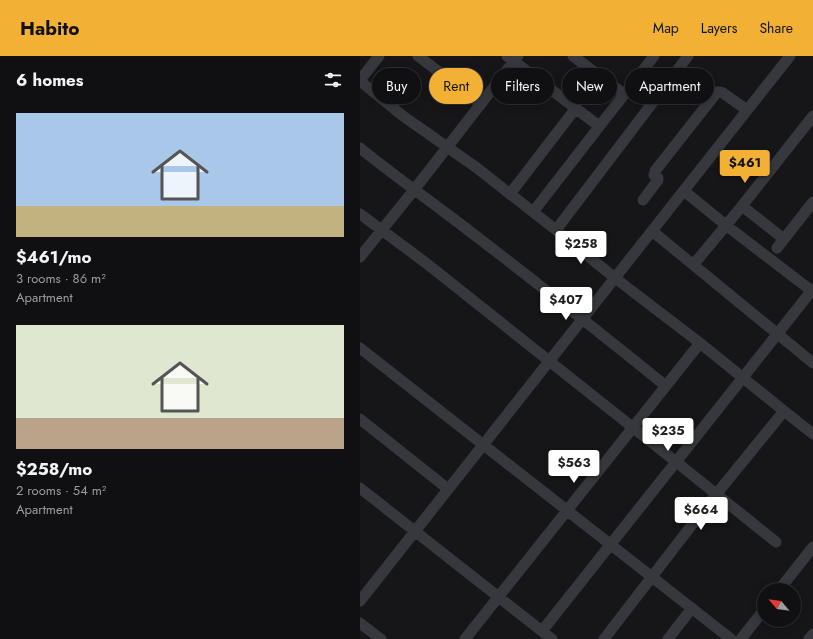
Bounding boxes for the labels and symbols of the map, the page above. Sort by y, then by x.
pin: $461 [721,150,769,184]
pin: $258 [557,231,605,265]
pin: $407 [542,287,590,321]
pin: $235 [644,418,692,452]
pin: $563 [550,450,598,484]
pin: $664 [677,497,725,531]
north arrow [757,583,801,627]

